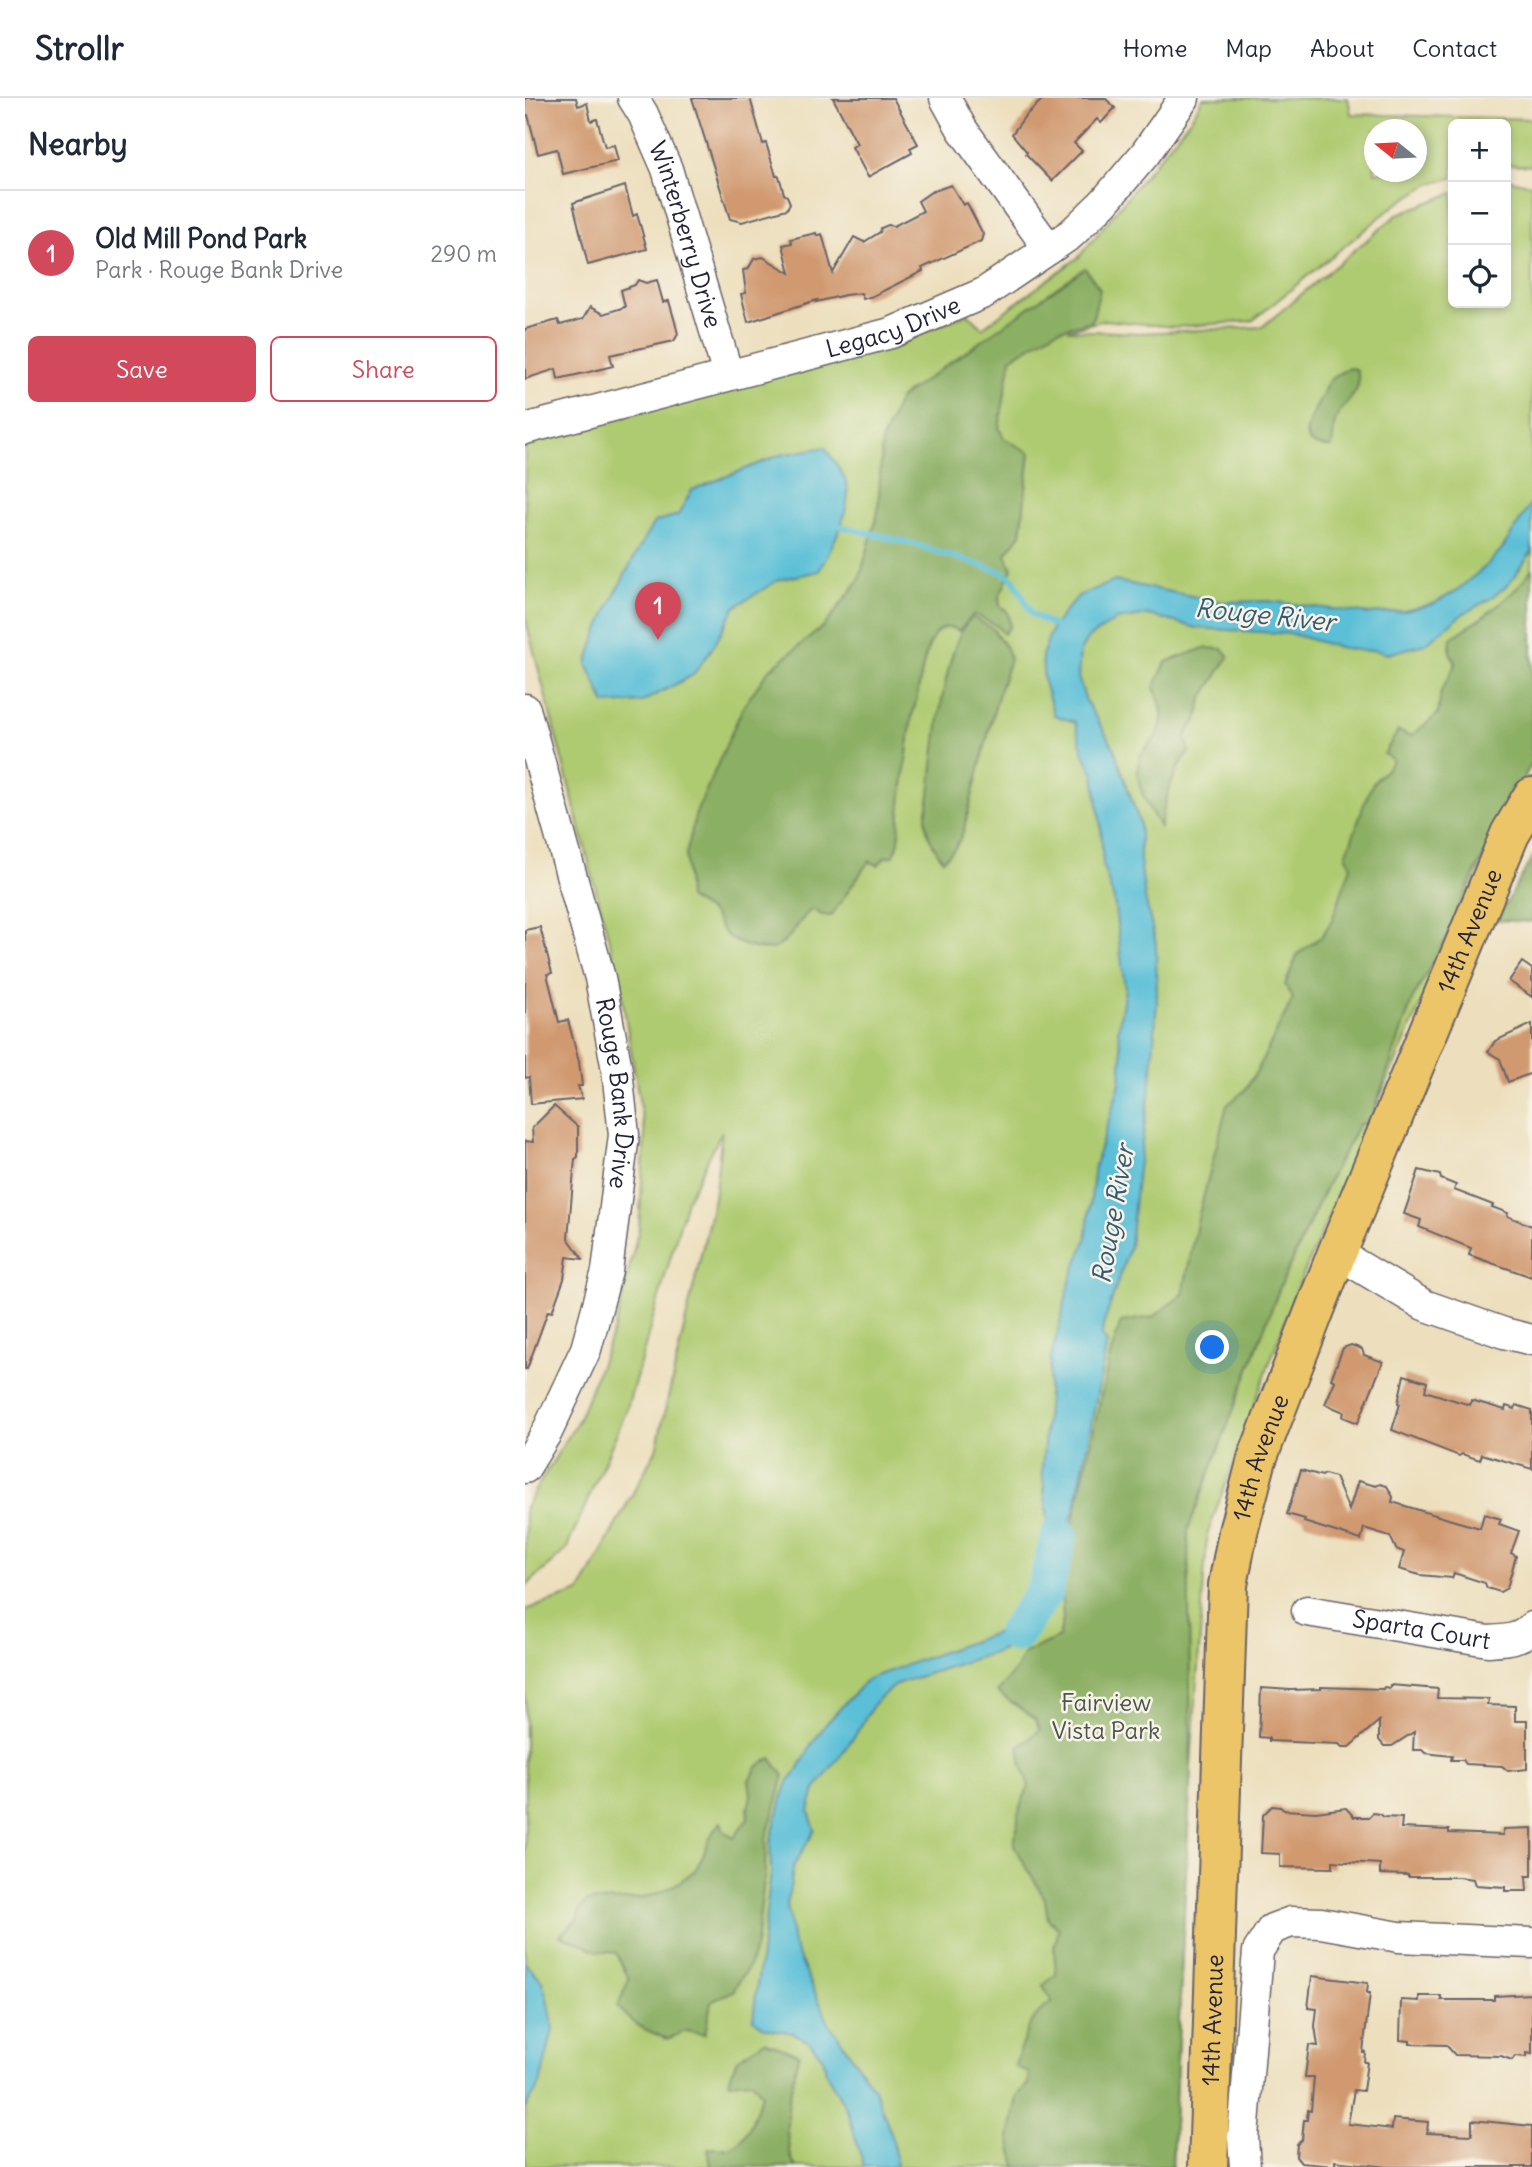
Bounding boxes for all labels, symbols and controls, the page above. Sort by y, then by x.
text: Strollr [35,27,124,69]
text: Home [1123,33,1187,63]
text: Map [1225,33,1272,63]
text: About [1310,33,1374,63]
text: Contact [1412,33,1497,63]
north arrow [1364,119,1427,182]
map controls [1448,119,1511,308]
button: + [1448,119,1511,182]
text: Nearby [28,125,128,163]
street label: Winterberry Drive [643,136,729,331]
button: − [1448,182,1511,245]
text: Old Mill Pond Park [95,222,307,255]
text: 1 [46,239,56,268]
text: 290 m [430,239,497,268]
button: locate [1448,245,1511,308]
text: Park · Rouge Bank Drive [95,255,343,284]
street label: Legacy Drive [822,289,964,363]
button: Save [28,336,256,402]
button: Share [270,336,497,402]
pin: 1 [635,582,681,640]
water label: Rouge River [1194,591,1340,639]
street label: 14th Avenue [1430,864,1508,997]
street label: Rouge Bank Drive [590,995,640,1191]
water label: Rouge River [1084,1139,1142,1286]
your location [1195,1330,1229,1364]
street label: 14th Avenue [1226,1390,1295,1524]
street label: Sparta Court [1351,1603,1493,1655]
park label: Fairview Vista Park [1052,1687,1160,1745]
street label: 14th Avenue [1195,1954,1229,2086]

